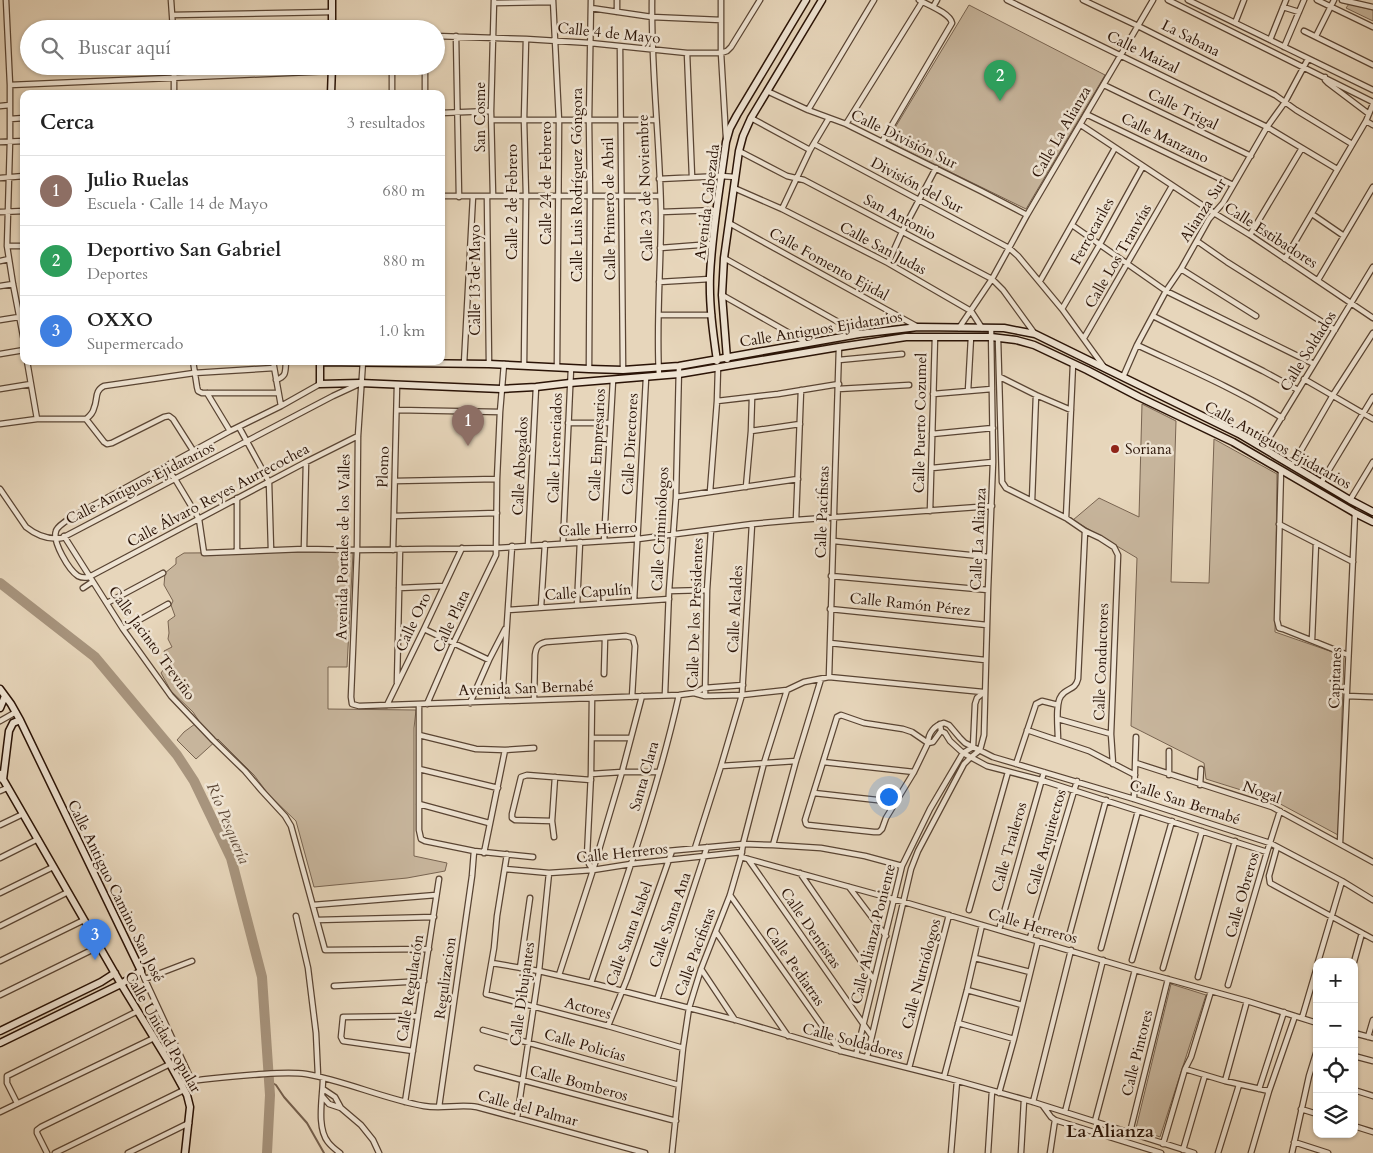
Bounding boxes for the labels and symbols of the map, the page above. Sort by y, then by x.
street label: La Sabana [1158,15,1224,61]
street label: Calle 4 de Mayo [556,18,662,48]
street label: Calle Maizal [1103,26,1183,78]
pin: 2 [984,60,1016,101]
street label: San Cosme [470,81,490,152]
street label: Calle La Alianza [1027,82,1096,182]
street label: Calle Trigal [1145,83,1222,135]
street label: Calle Luis Rodríguez Góngora [567,87,587,282]
street label: Calle División Sur [848,105,961,174]
street label: Calle Manzano [1118,108,1212,168]
street label: Calle 23 de Noviembre [632,114,658,262]
street label: Calle 24 de Febrero [536,121,556,245]
street label: Calle Primero de Abril [598,137,620,281]
street label: Avenida Cabezada [690,142,724,261]
street label: Calle 2 de Febrero [502,144,522,260]
street label: División del Sur [867,152,967,218]
street label: Alianza Sur [1175,174,1231,246]
street label: San Antonio [860,190,940,244]
street label: Ferrocariles [1066,194,1118,268]
street label: Calle Estibadores [1220,197,1322,273]
street label: Calle Los Tranvías [1080,200,1156,312]
street label: Calle San Judas [836,217,930,279]
street label: Calle Fomento Ejidal [766,223,893,305]
street label: Calle 13 de Mayo [465,224,485,336]
street label: Calle Antiguos Ejidatarios [738,306,904,352]
street label: Calle Soldados [1275,307,1341,395]
street label: Calle Puerto Cozumel [909,352,931,493]
street label: Calle Empresarios [584,388,610,502]
street label: Calle Licenciados [543,392,567,504]
street label: Calle Directores [617,392,643,496]
street label: Calle Antiguos Ejidatarios [1201,396,1355,494]
pin: 1 [452,405,484,446]
street label: Calle Abogados [507,416,533,516]
street label: Calle Antiguos Ejidatarios [62,437,218,529]
street label: Calle Álvaro Reyes Aurrecochea [123,438,313,552]
place label: Soriana [1125,439,1172,459]
marker: Soriana [1109,443,1121,455]
street label: Plomo [372,446,394,488]
street label: Avenida Portales de los Valles [331,454,355,640]
street label: Calle Pacifistas [810,465,834,559]
street label: Calle Criminólogos [647,466,673,592]
street label: Calle La Alianza [965,487,991,591]
street label: Calle Hierro [558,517,638,541]
street label: Calle De los Presidentes [682,537,708,689]
street label: Calle Alcaldes [723,565,747,653]
street label: Calle Capulín [544,579,633,605]
street label: Calle Jacinto Treviño [104,582,200,704]
street label: Calle Plata [428,586,474,656]
street label: Calle Ramón Pérez [849,588,972,620]
street label: Calle Oro [391,589,435,655]
street label: Calle Conductores [1089,603,1113,721]
street label: Capitanes [1324,647,1346,709]
street label: Avenida San Bernabé [458,676,594,700]
street label: Santa Clara [625,738,664,813]
street label: Calle San Bernabé [1127,775,1243,829]
street label: Nogal [1240,776,1284,808]
water label: Río Pesquería [201,779,255,867]
your location [876,784,902,810]
street label: Calle Arquitectos [1021,787,1071,897]
street label: Calle Antiguo Camino San José [63,797,169,986]
street label: Calle Traileros [987,800,1031,894]
street label: Calle Herreros [575,838,669,868]
street label: Calle Obreros [1220,850,1264,940]
street label: Calle Alianza Poniente [846,862,900,1006]
street label: Calle Santa Ana [644,869,696,970]
street label: Calle Santa Isabel [601,879,657,989]
street label: Calle Dentistas [776,884,846,972]
street label: Calle Herreros [986,904,1080,948]
street label: Calle Pacifistas [670,905,720,999]
street label: Calle Nutriólogos [897,917,945,1031]
pin: 3 [79,919,111,960]
street label: Calle Pediatras [760,922,830,1010]
street label: Calle Regulación [392,933,428,1043]
street label: Regulizacion [429,935,461,1020]
street label: Calle Dibujantes [505,941,539,1047]
street label: Calle Unidad Popular [120,968,206,1097]
street label: Actores [562,992,614,1024]
street label: Calle Pintores [1117,1008,1157,1098]
street label: Calle Soldadores [800,1018,906,1064]
street label: Calle Policías [542,1024,628,1066]
street label: Calle Bomberos [528,1060,630,1106]
street label: Calle del Palmar [476,1085,581,1131]
district label: La Alianza [1066,1119,1154,1144]

